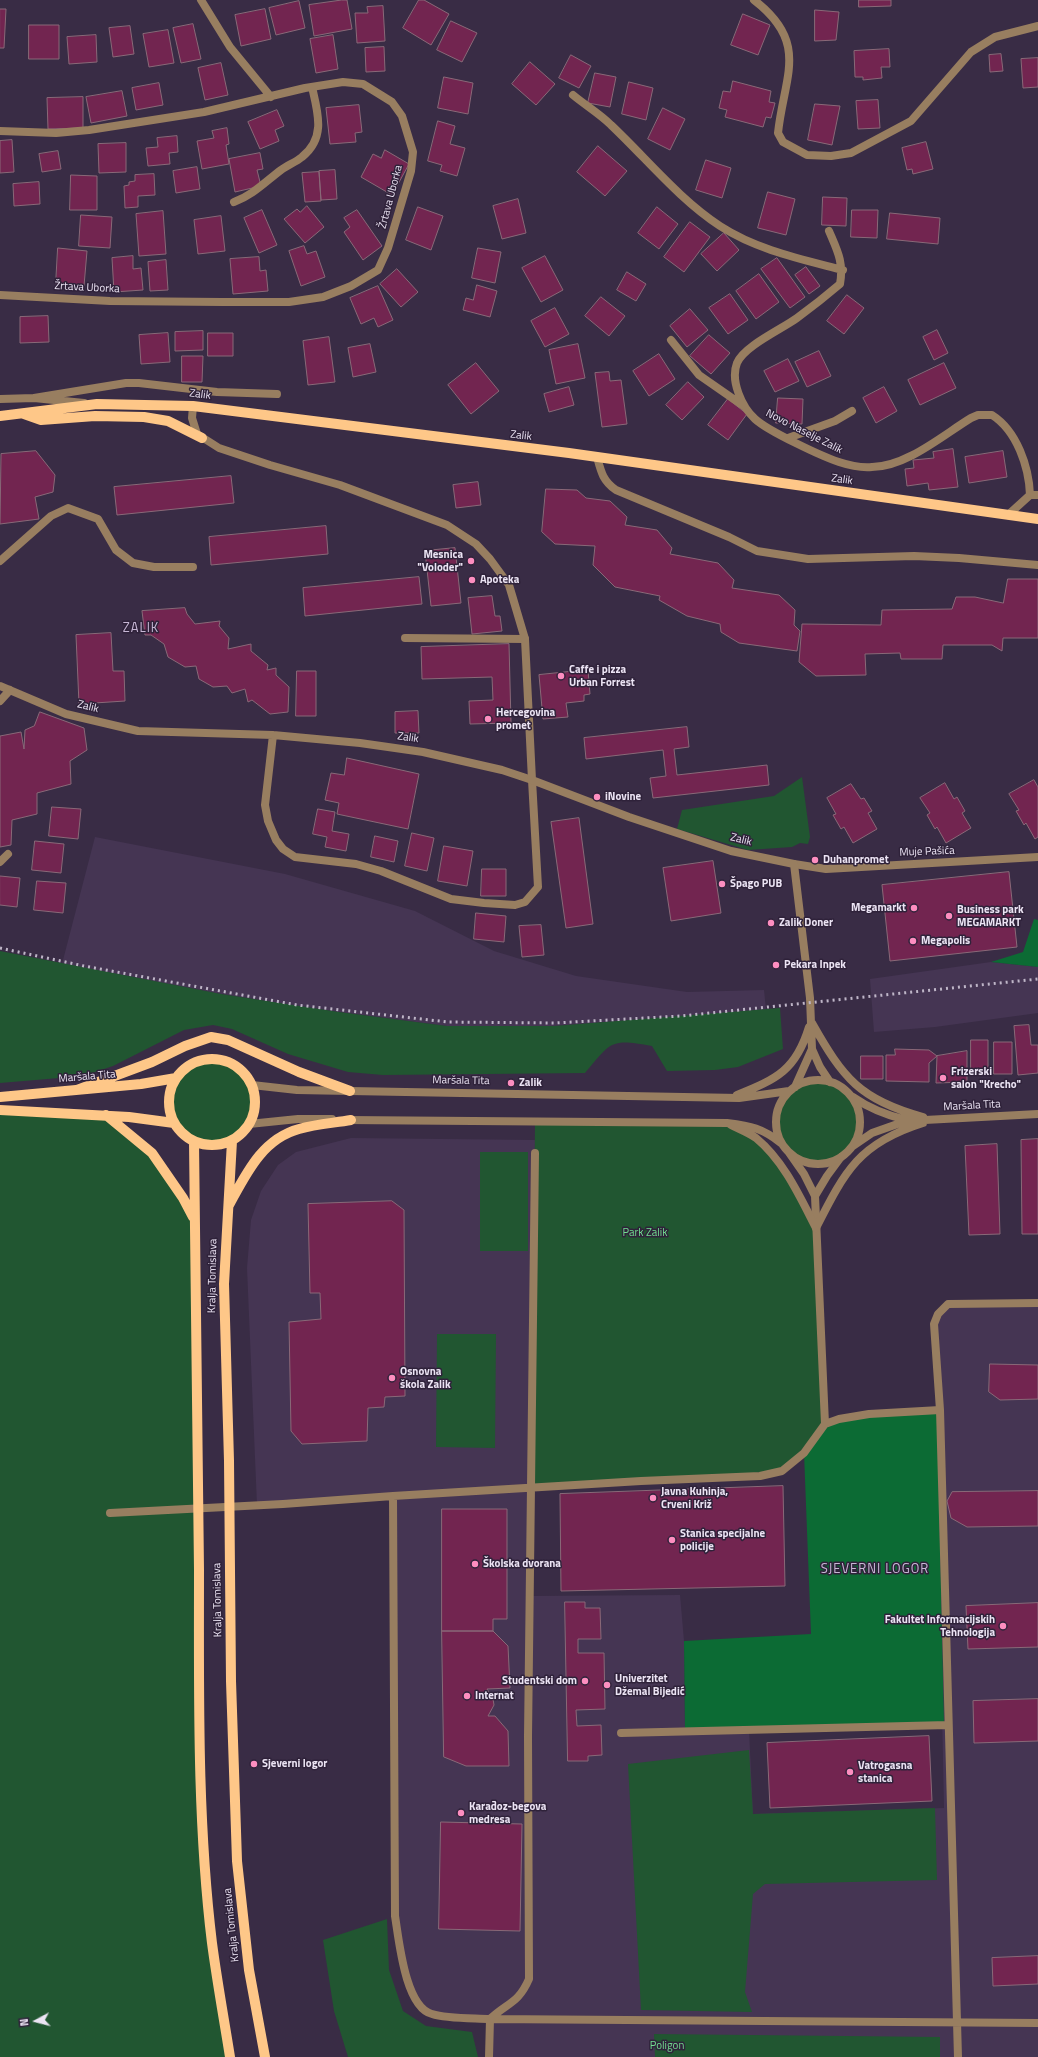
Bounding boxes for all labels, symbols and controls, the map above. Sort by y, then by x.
street label: Žrtava Uborka [376,164,406,230]
street label: Žrtava Uborka [54,280,120,296]
street label: Zalik [188,387,212,403]
street label: Novo Naselje Zalik [763,407,845,457]
street label: Zalik [510,428,532,444]
street label: Zalik [830,472,854,488]
place label: Mesnica "Voloder" [417,548,463,574]
marker: Mesnica "Voloder" [466,556,476,566]
place label: Apoteka [480,573,519,587]
marker: Apoteka [467,575,477,585]
district label: ZALIK [123,621,159,637]
place label: Caffe i pizza Urban Forrest [569,663,635,689]
marker: Caffe i pizza Urban Forrest [556,671,566,681]
street label: Zalik [76,698,100,716]
place label: Hercegovina promet [496,706,555,732]
marker: Hercegovina promet [483,714,493,724]
street label: Zalik [396,730,420,746]
place label: iNovine [605,790,641,804]
marker: iNovine [592,792,602,802]
street label: Zalik [729,831,753,849]
street label: Muje Pašića [899,844,955,860]
place label: Duhanpromet [823,853,889,867]
marker: Duhanpromet [810,855,820,865]
place label: Špago PUB [730,877,782,891]
marker: Špago PUB [717,879,727,889]
place label: Megamarkt [851,901,906,915]
marker: Megamarkt [909,903,919,913]
place label: Business park MEGAMARKT [957,903,1024,929]
marker: Business park MEGAMARKT [944,911,954,921]
place label: Zalik Doner [779,916,833,930]
marker: Zalik Doner [766,918,776,928]
place label: Megapolis [921,934,970,948]
marker: Megapolis [908,936,918,946]
place label: Pekara Inpek [784,958,846,972]
marker: Pekara Inpek [771,960,781,970]
place label: Frizerski salon "Krecho" [951,1065,1021,1091]
street label: Maršala Tita [58,1068,116,1086]
marker: Frizerski salon "Krecho" [938,1073,948,1083]
street label: Maršala Tita [432,1074,490,1088]
place label: Zalik [519,1076,542,1090]
marker: Zalik [506,1078,516,1088]
street label: Maršala Tita [943,1098,1001,1114]
park label: Park Zalik [622,1226,668,1240]
street label: Kralja Tomislava [206,1239,220,1313]
place label: Osnovna škola Zalik [400,1365,451,1391]
marker: Osnovna škola Zalik [387,1373,397,1383]
place label: Javna Kuhinja, Crveni Križ [661,1485,728,1511]
marker: Javna Kuhinja, Crveni Križ [648,1493,658,1503]
place label: Stanica specijalne policije [680,1527,765,1553]
marker: Stanica specijalne policije [667,1535,677,1545]
place label: Školska dvorana [483,1557,561,1571]
marker: Školska dvorana [470,1559,480,1569]
district label: SJEVERNI LOGOR [821,1562,929,1578]
street label: Kralja Tomislava [211,1563,225,1637]
place label: Fakultet Informacijskih Tehnologija [885,1613,995,1639]
marker: Fakultet Informacijskih Tehnologija [998,1621,1008,1631]
place label: Univerzitet Džemal Bijedić [615,1672,685,1698]
place label: Studentski dom [502,1674,577,1688]
marker: Studentski dom [580,1676,590,1686]
marker: Univerzitet Džemal Bijedić [602,1680,612,1690]
place label: Internat [475,1689,514,1703]
marker: Internat [462,1691,472,1701]
place label: Sjeverni logor [262,1757,327,1771]
marker: Sjeverni logor [249,1759,259,1769]
place label: Vatrogasna stanica [858,1759,912,1785]
marker: Vatrogasna stanica [845,1767,855,1777]
place label: Karađoz-begova medresa [469,1800,546,1826]
marker: Karađoz-begova medresa [456,1808,466,1818]
street label: Kralja Tomislava [222,1887,242,1963]
north arrow [16,2001,56,2041]
text: N [16,2018,32,2027]
park label: Poligon [650,2039,684,2053]

